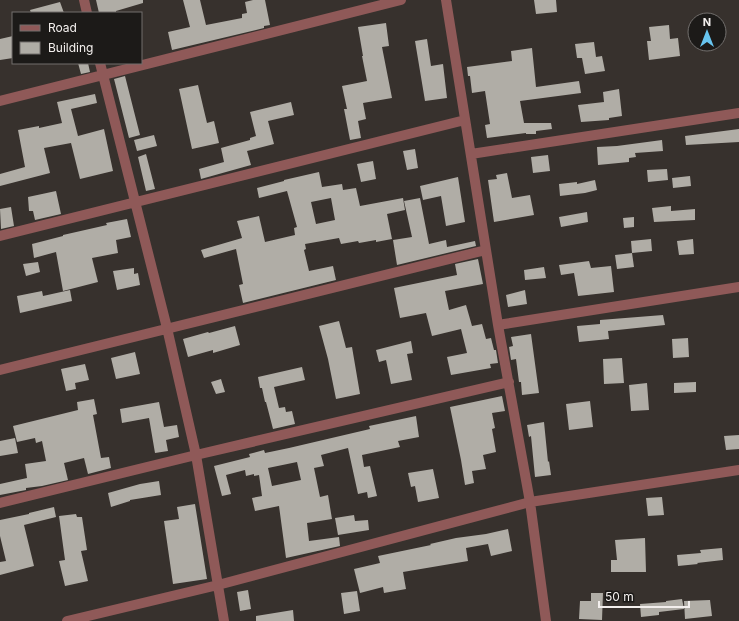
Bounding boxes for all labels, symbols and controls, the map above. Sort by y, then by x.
legend [12,12,142,64]
north arrow [687,12,727,52]
text: N [703,15,711,29]
text: Road [48,20,77,35]
text: Building [48,40,93,55]
scale bar [599,583,689,609]
text: 50 m [605,589,634,604]

